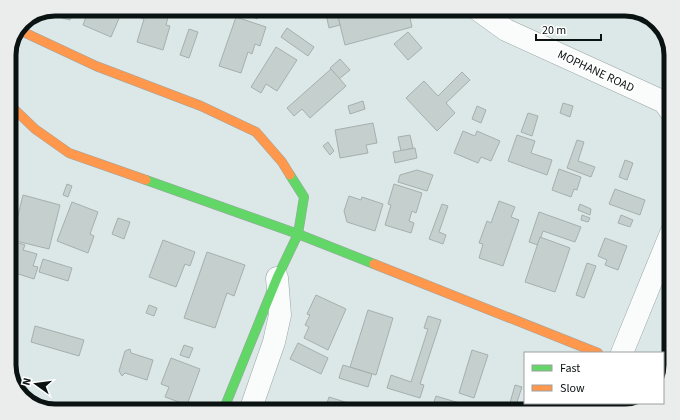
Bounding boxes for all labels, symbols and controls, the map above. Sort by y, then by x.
scale bar [536,16,601,42]
text: 20 m [542,22,566,39]
street label: MOPHANE ROAD [555,46,637,97]
legend [524,352,664,404]
text: Fast [560,360,580,377]
north arrow [16,364,56,404]
text: N [19,376,35,387]
text: Slow [560,380,585,397]

